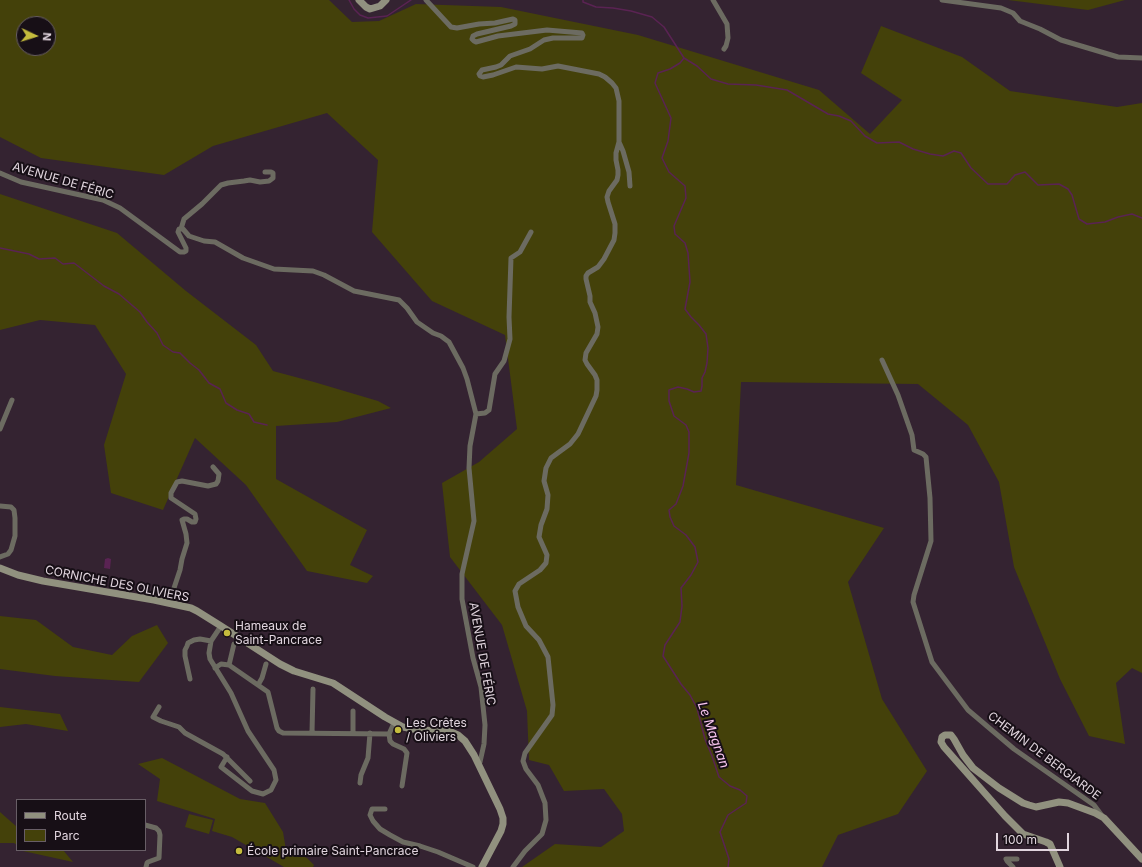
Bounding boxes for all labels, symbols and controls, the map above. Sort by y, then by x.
north arrow [16,16,56,56]
text: N [40,32,54,41]
street label: AVENUE DE FÉRIC [11,160,115,202]
street label: CORNICHE DES OLIVIERS [44,563,190,605]
street label: AVENUE DE FÉRIC [466,601,498,707]
place label: Hameaux de Saint-Pancrace [235,619,322,647]
marker: Hameaux de Saint-Pancrace [222,628,232,638]
water label: Le Magnan [694,700,732,770]
street label: CHEMIN DE BERGIARDE [985,709,1103,803]
place label: Les Crêtes / Oliviers [406,716,467,744]
marker: Les Crêtes / Oliviers [393,725,403,735]
legend [16,799,146,851]
text: Route [54,808,87,823]
scale bar [998,825,1071,851]
text: Parc [54,828,80,843]
text: 100 m [1003,832,1037,847]
place label: École primaire Saint-Pancrace [247,844,418,858]
marker: École primaire Saint-Pancrace [234,846,244,856]

